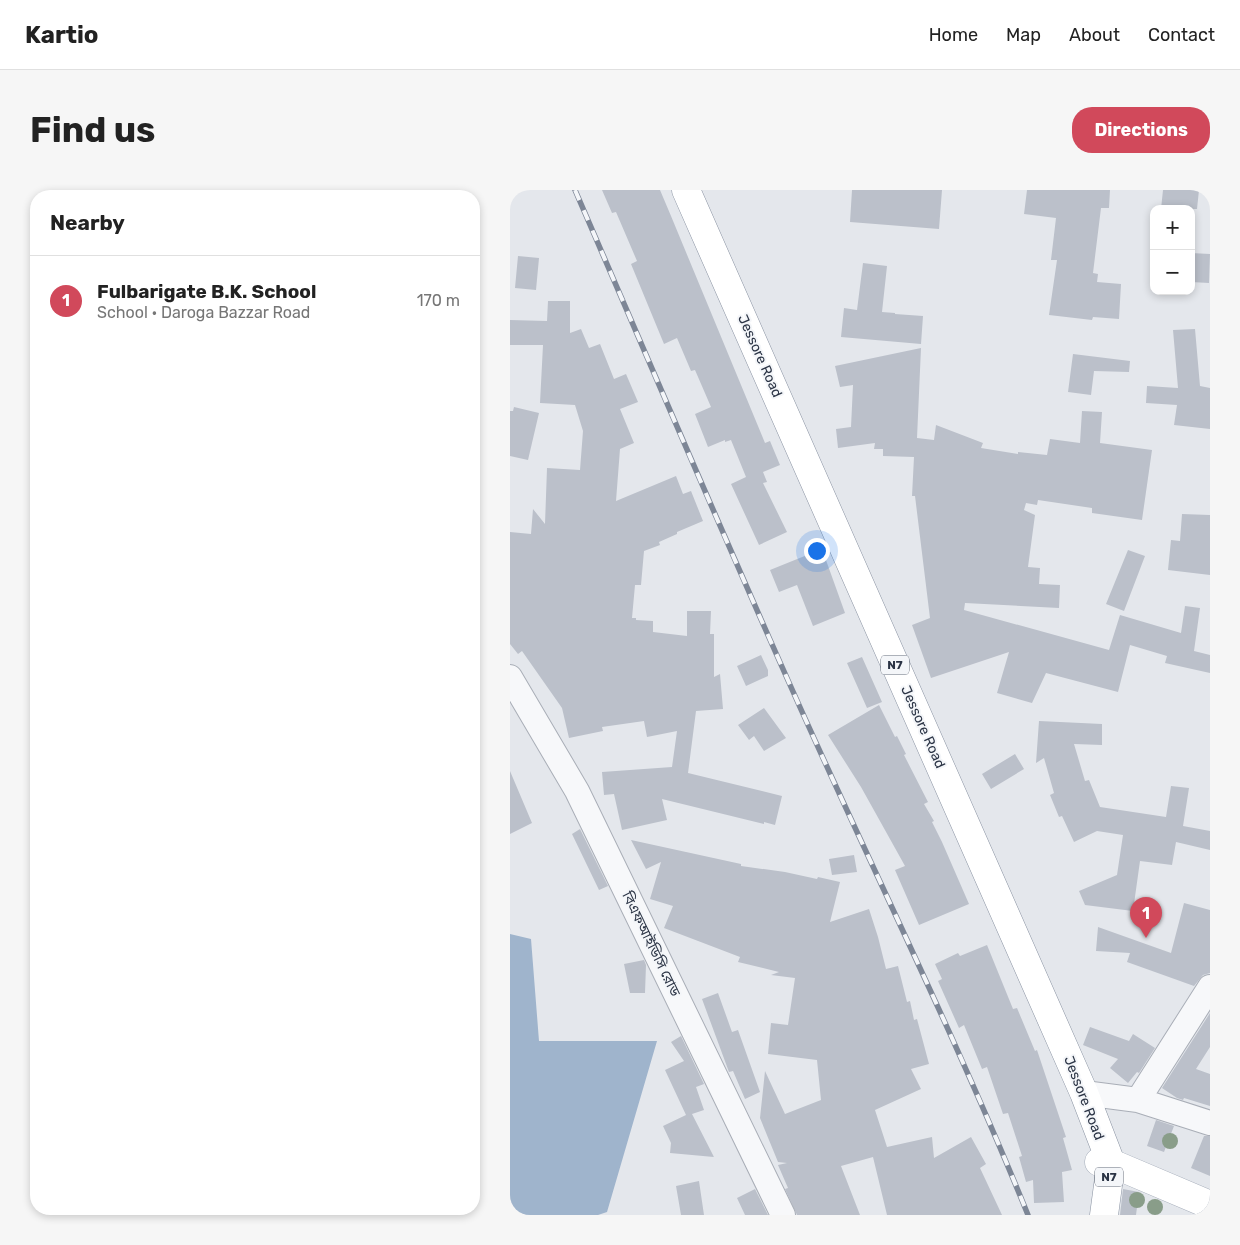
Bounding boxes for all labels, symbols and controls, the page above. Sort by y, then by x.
text: Kartio [25,21,99,49]
text: Home [929,24,978,46]
text: Map [1006,24,1041,46]
text: About [1069,24,1120,46]
text: Contact [1148,24,1215,46]
button: Directions [1072,107,1210,153]
text: Find us [30,109,155,151]
map controls [1150,205,1195,295]
button: + [1150,205,1195,250]
text: Nearby [50,210,125,235]
button: − [1150,250,1195,295]
text: Fulbarigate B.K. School [97,280,316,303]
text: 1 [62,291,70,310]
text: 170 m [417,291,460,310]
text: School · Daroga Bazzar Road [97,303,310,322]
street label: Jessore Road [734,312,786,400]
your location [804,538,830,564]
road number: N7 [881,656,909,674]
street label: Jessore Road [897,683,949,771]
street label: বিএফআইডিসি রোড [618,888,684,1000]
pin: 1 [1130,897,1162,938]
street label: Jessore Road [1060,1054,1108,1142]
road number: N7 [1095,1168,1123,1186]

